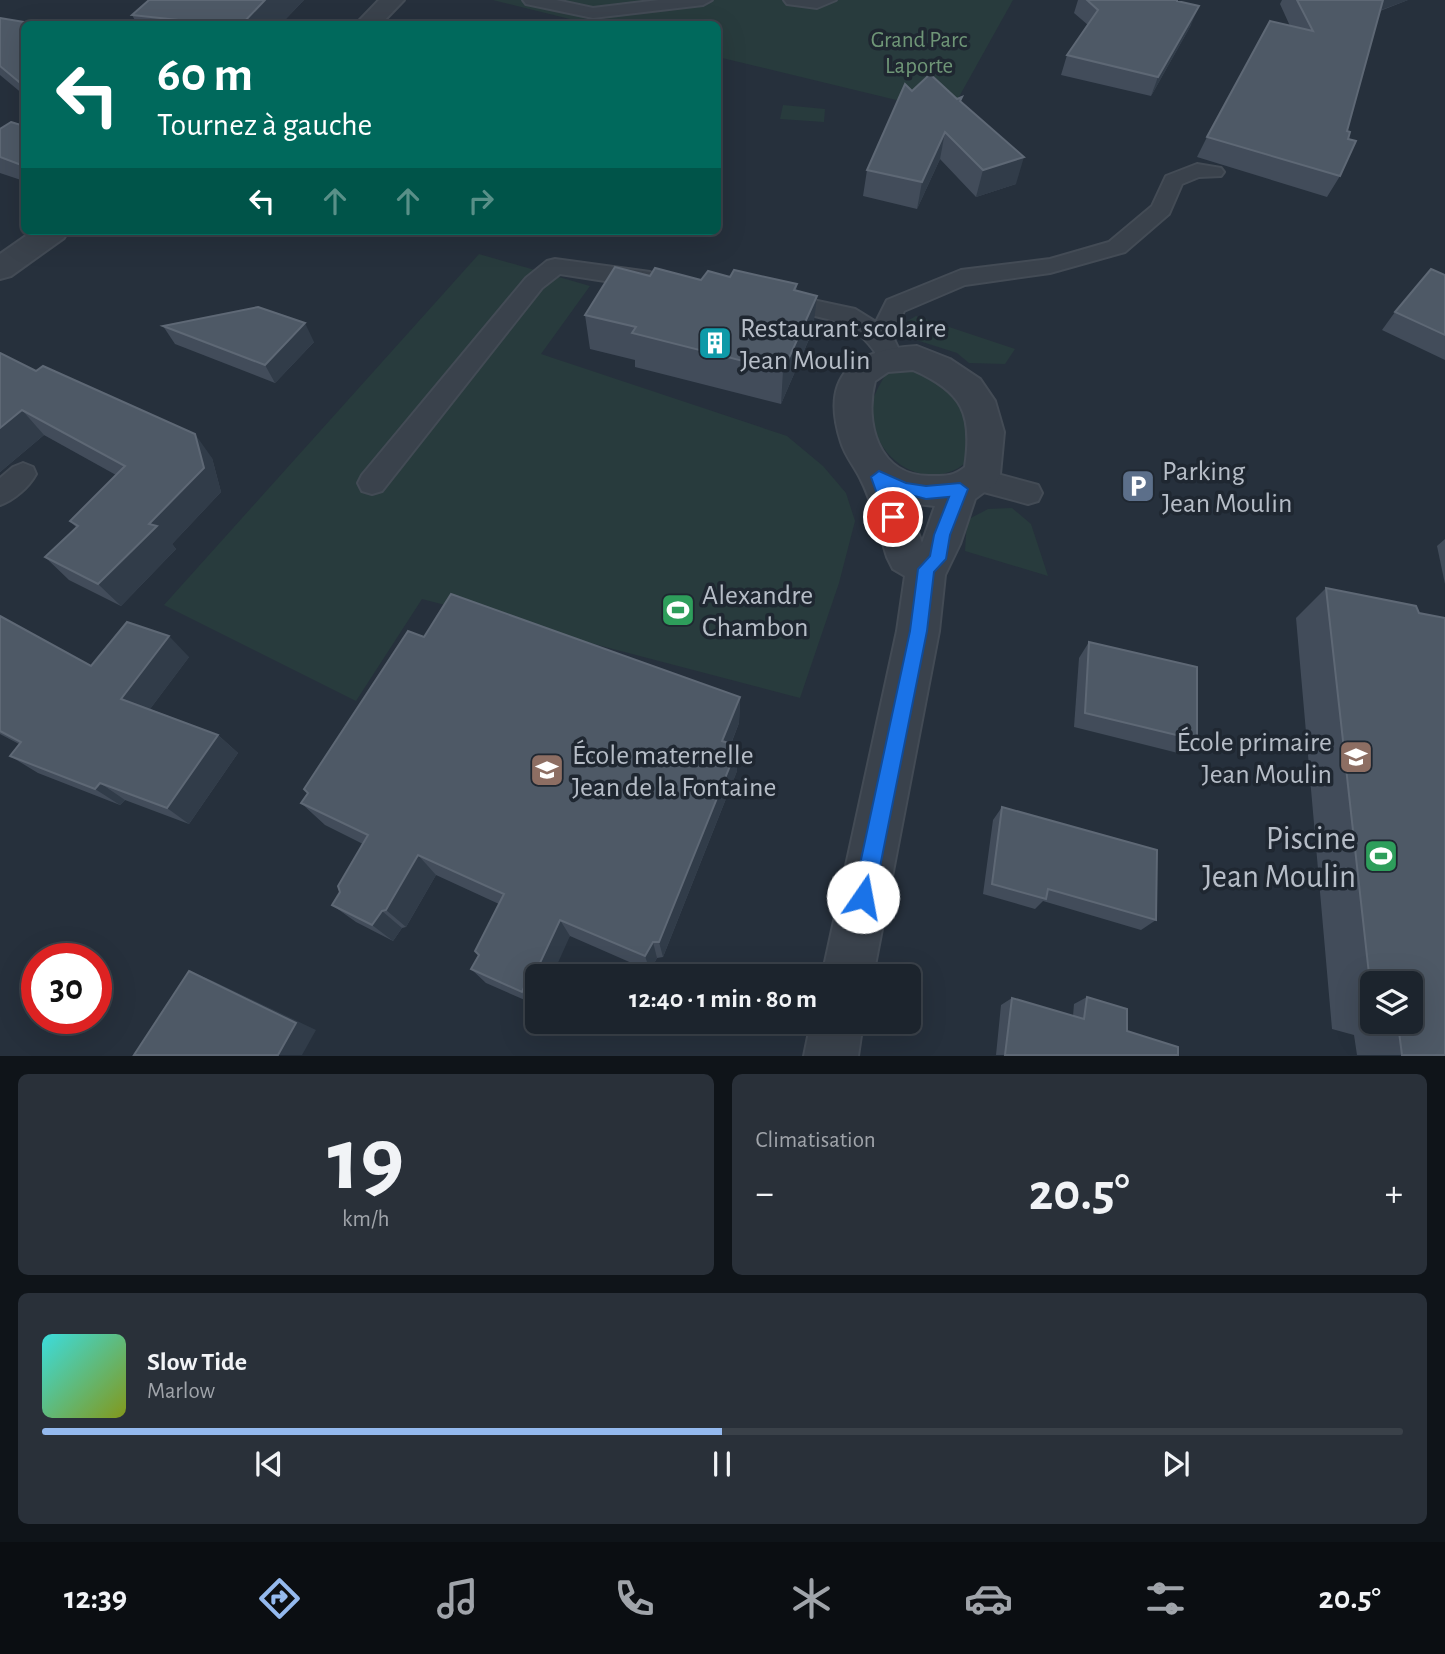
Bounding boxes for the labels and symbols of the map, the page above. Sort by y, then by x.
park label: Grand Parc Laporte [871,29,967,78]
place label: Restaurant scolaire Jean Moulin [740,315,947,375]
building icon: Restaurant scolaire Jean Moulin [696,324,734,362]
place label: Parking Jean Moulin [1162,458,1292,518]
parking icon: Parking Jean Moulin [1119,467,1157,505]
pin [863,487,923,547]
place label: Alexandre Chambon [702,582,813,642]
sports icon: Alexandre Chambon [659,591,697,629]
place label: École primaire Jean Moulin [1176,726,1332,789]
school or university icon: École primaire Jean Moulin [1337,738,1375,776]
place label: École maternelle Jean de la Fontaine [572,739,776,802]
school or university icon: École maternelle Jean de la Fontaine [528,751,566,789]
place label: Piscine Jean Moulin [1202,823,1356,894]
sports icon: Piscine Jean Moulin [1362,837,1400,875]
position arrow [826,860,900,934]
speed limit sign: 30 [21,943,112,1034]

